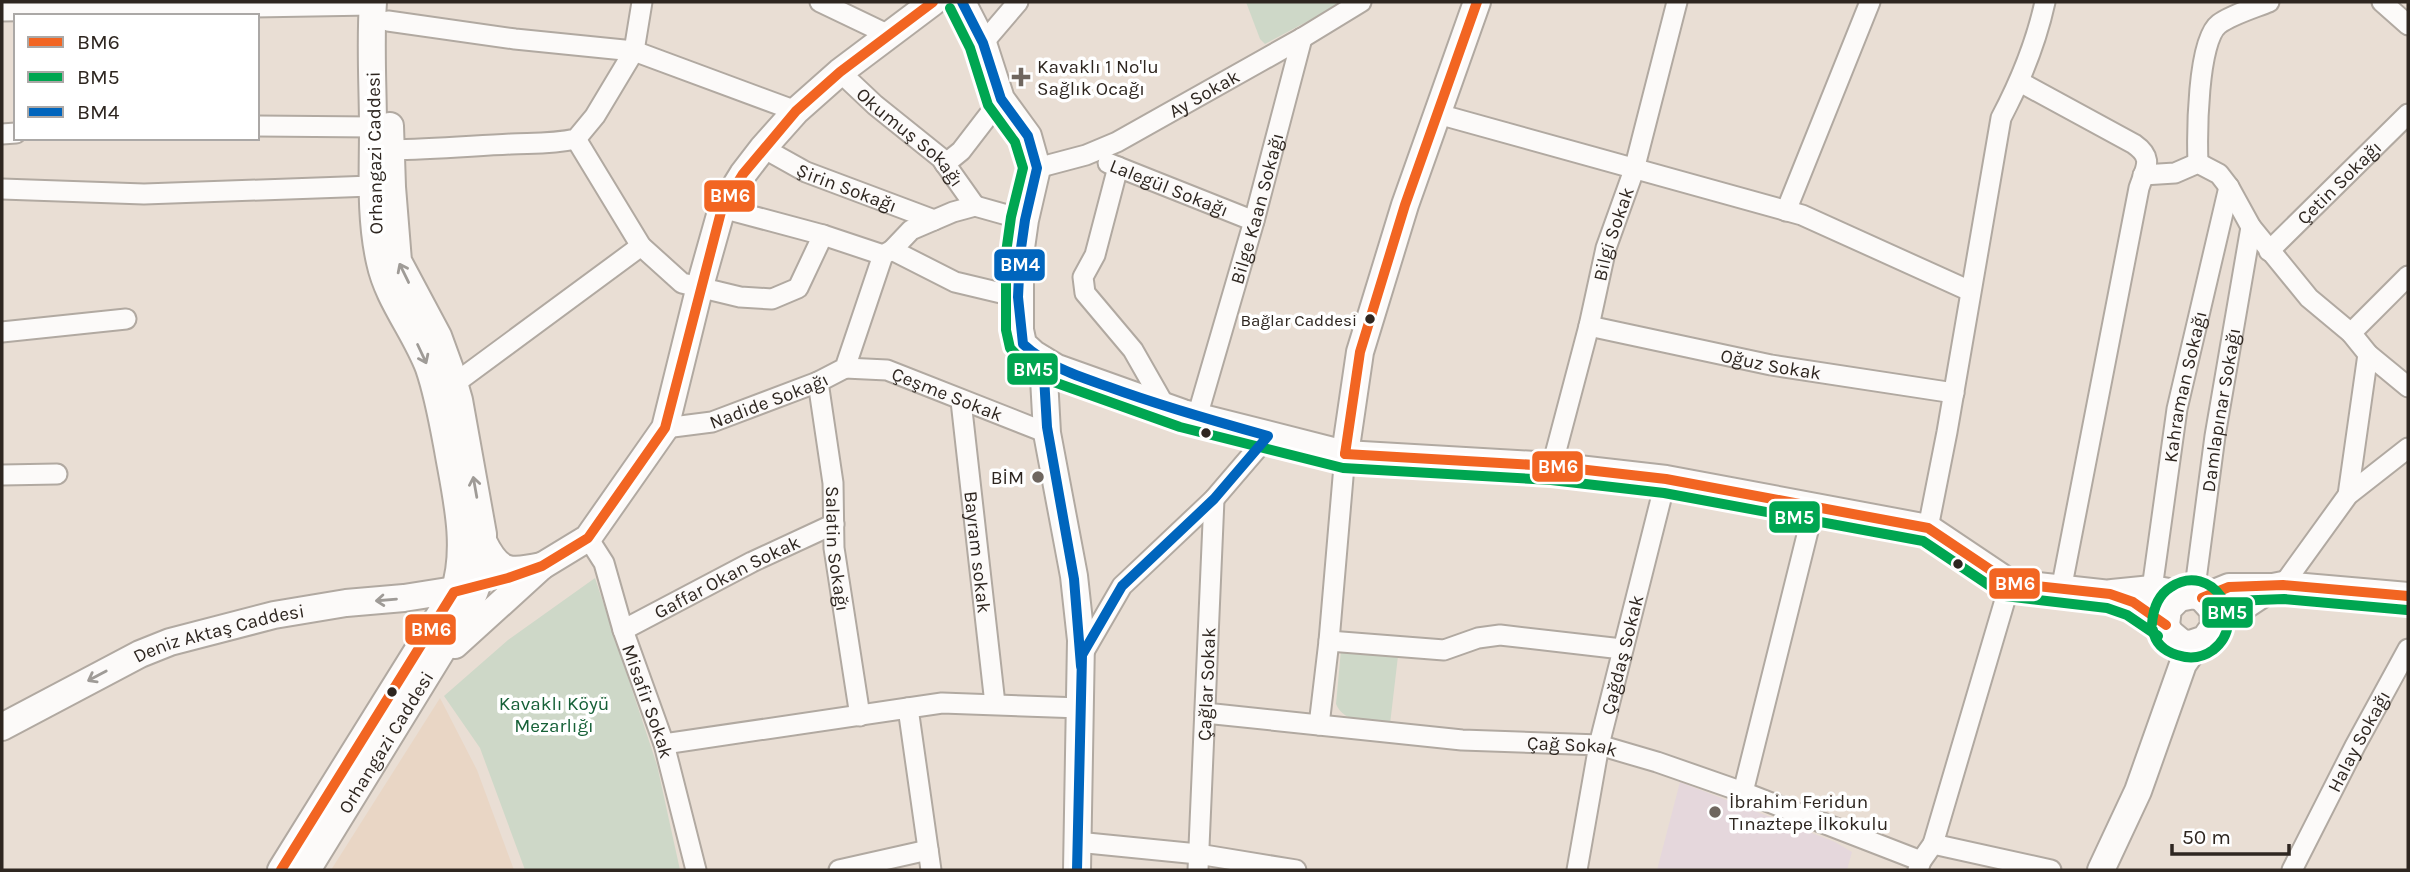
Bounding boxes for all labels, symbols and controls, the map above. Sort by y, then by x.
legend [14,14,259,140]
text: BM6 [77,30,120,54]
place label: Kavaklı 1 No'lu Sağlık Ocağı [1037,56,1159,100]
text: BM5 [77,65,120,89]
street label: Ay Sokak [1165,65,1244,123]
marker: Kavaklı 1 No'lu Sağlık Ocağı [1011,67,1031,87]
street label: Orhangazi Caddesi [363,71,387,235]
street label: Okumuş Sokağı [851,83,968,191]
text: BM4 [77,100,120,124]
street label: Bilge Kaan Sokağı [1226,131,1289,287]
street label: Çetin Sokağı [2293,137,2386,229]
street label: Lalegül Sokağı [1106,155,1232,222]
street label: Şirin Sokağı [792,159,900,217]
line badge: BM6 [703,179,756,213]
street label: Bilgi Sokak [1589,184,1639,283]
text: BM6 [710,185,750,207]
line badge: BM4 [993,248,1046,282]
text: BM4 [1000,254,1041,276]
one-way arrow [397,263,411,284]
street label: Kahraman Sokağı [2160,309,2212,464]
place label: Bağlar Caddesi [1241,310,1357,330]
marker: Bağlar Caddesi [1363,312,1377,326]
street label: Damlapınar Sokağı [2198,326,2245,494]
one-way arrow [416,343,429,364]
street label: Oğuz Sokak [1719,345,1823,385]
line badge: BM5 [1006,352,1059,386]
text: BM5 [1013,359,1053,381]
street label: Çeşme Sokak [888,363,1006,427]
street label: Nadide Sokağı [707,369,832,434]
unlabelled marker [1199,426,1213,440]
line badge: BM6 [1531,450,1584,483]
text: BM6 [1538,456,1578,478]
place label: BİM [991,467,1024,489]
marker: BİM [1030,469,1046,485]
one-way arrow [468,476,481,499]
street label: Salatin Sokağı [821,486,854,613]
street label: Bayram sokak [959,490,995,615]
line badge: BM5 [1768,500,1821,534]
text: BM5 [1774,507,1814,529]
street label: Gaffar Okan Sokak [651,531,804,624]
unlabelled marker [1951,557,1965,571]
line badge: BM6 [1988,567,2041,600]
text: BM6 [1995,573,2035,595]
street label: Çağdaş Sokak [1597,592,1648,717]
one-way arrow [375,594,398,607]
line badge: BM5 [2201,596,2254,629]
street label: Deniz Aktaş Caddesi [130,600,306,668]
text: BM5 [2207,602,2247,624]
line badge: BM6 [404,613,457,646]
text: BM6 [411,619,451,641]
street label: Çağlar Sokak [1194,627,1220,742]
street label: Misafir Sokak [617,642,677,761]
street label: Orhangazi Caddesi [334,668,438,818]
one-way arrow [87,670,108,684]
unlabelled marker [385,685,399,699]
street label: Halay Sokağı [2323,687,2395,796]
park label: Kavaklı Köyü Mezarlığı [499,693,609,737]
street label: Çağ Sokak [1527,732,1620,762]
place label: İbrahim Feridun Tınaztepe İlkokulu [1729,791,1888,835]
marker: İbrahim Feridun Tınaztepe İlkokulu [1707,804,1723,820]
scale bar [2172,812,2289,856]
text: 50 m [2182,825,2231,849]

